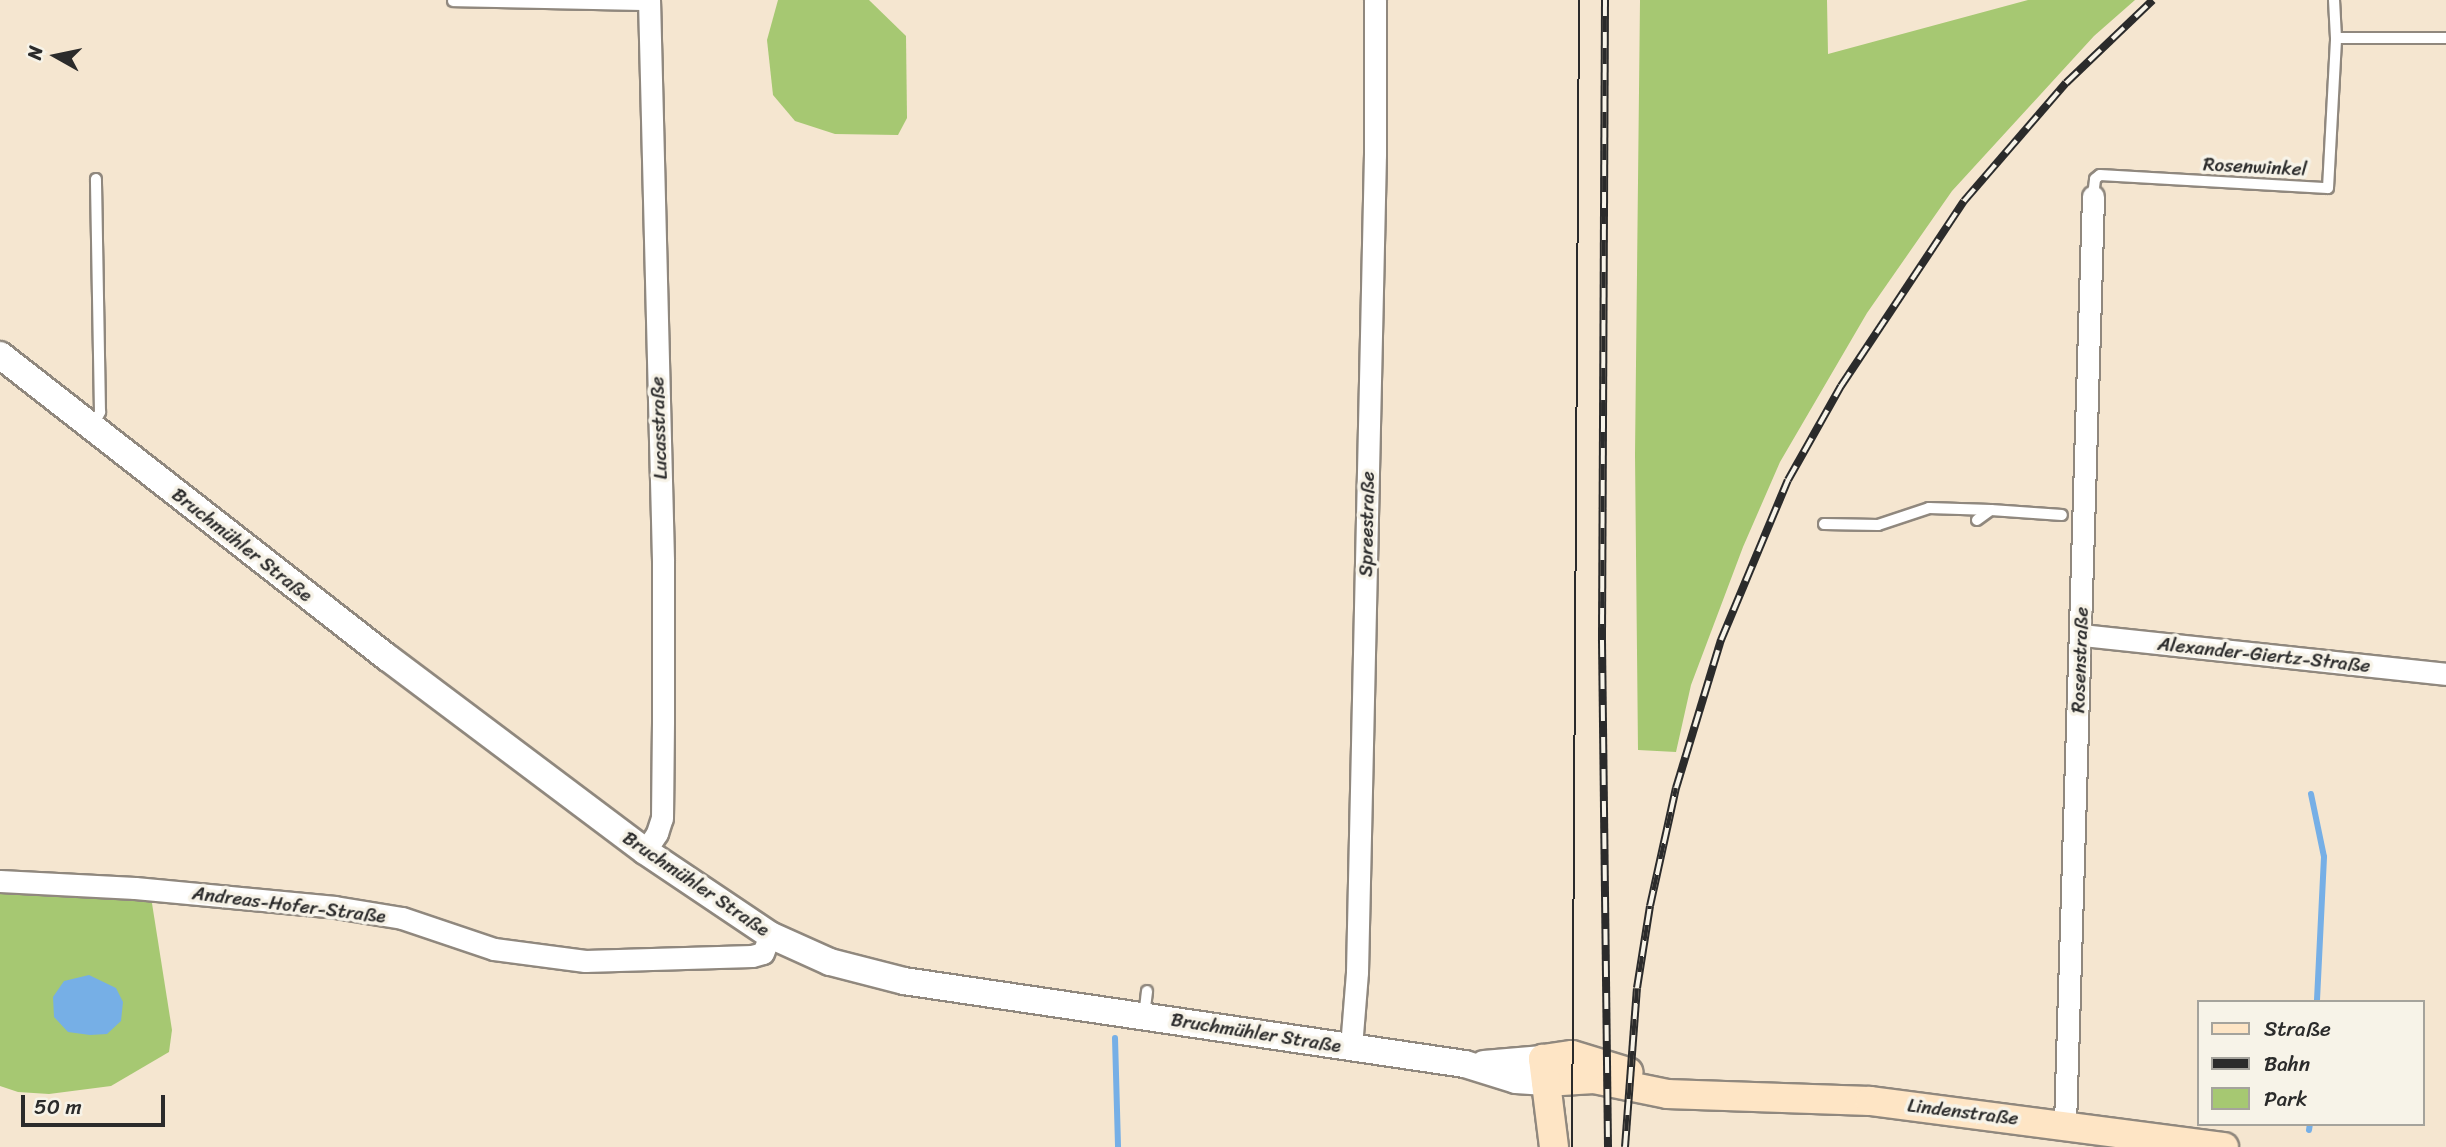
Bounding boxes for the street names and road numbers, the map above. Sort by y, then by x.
street label: Rosenwinkel [2203,153,2307,181]
street label: Lucasstraße [646,376,672,480]
street label: Spreestraße [1355,471,1379,577]
street label: Bruchmühler Straße [167,483,317,607]
street label: Rosenstraße [2067,607,2093,713]
street label: Alexander-Giertz-Straße [2157,633,2371,677]
street label: Bruchmühler Straße [618,826,774,942]
street label: Andreas-Hofer-Straße [191,882,387,928]
street label: Bruchmühler Straße [1169,1008,1343,1058]
street label: Lindenstraße [1906,1094,2020,1130]

